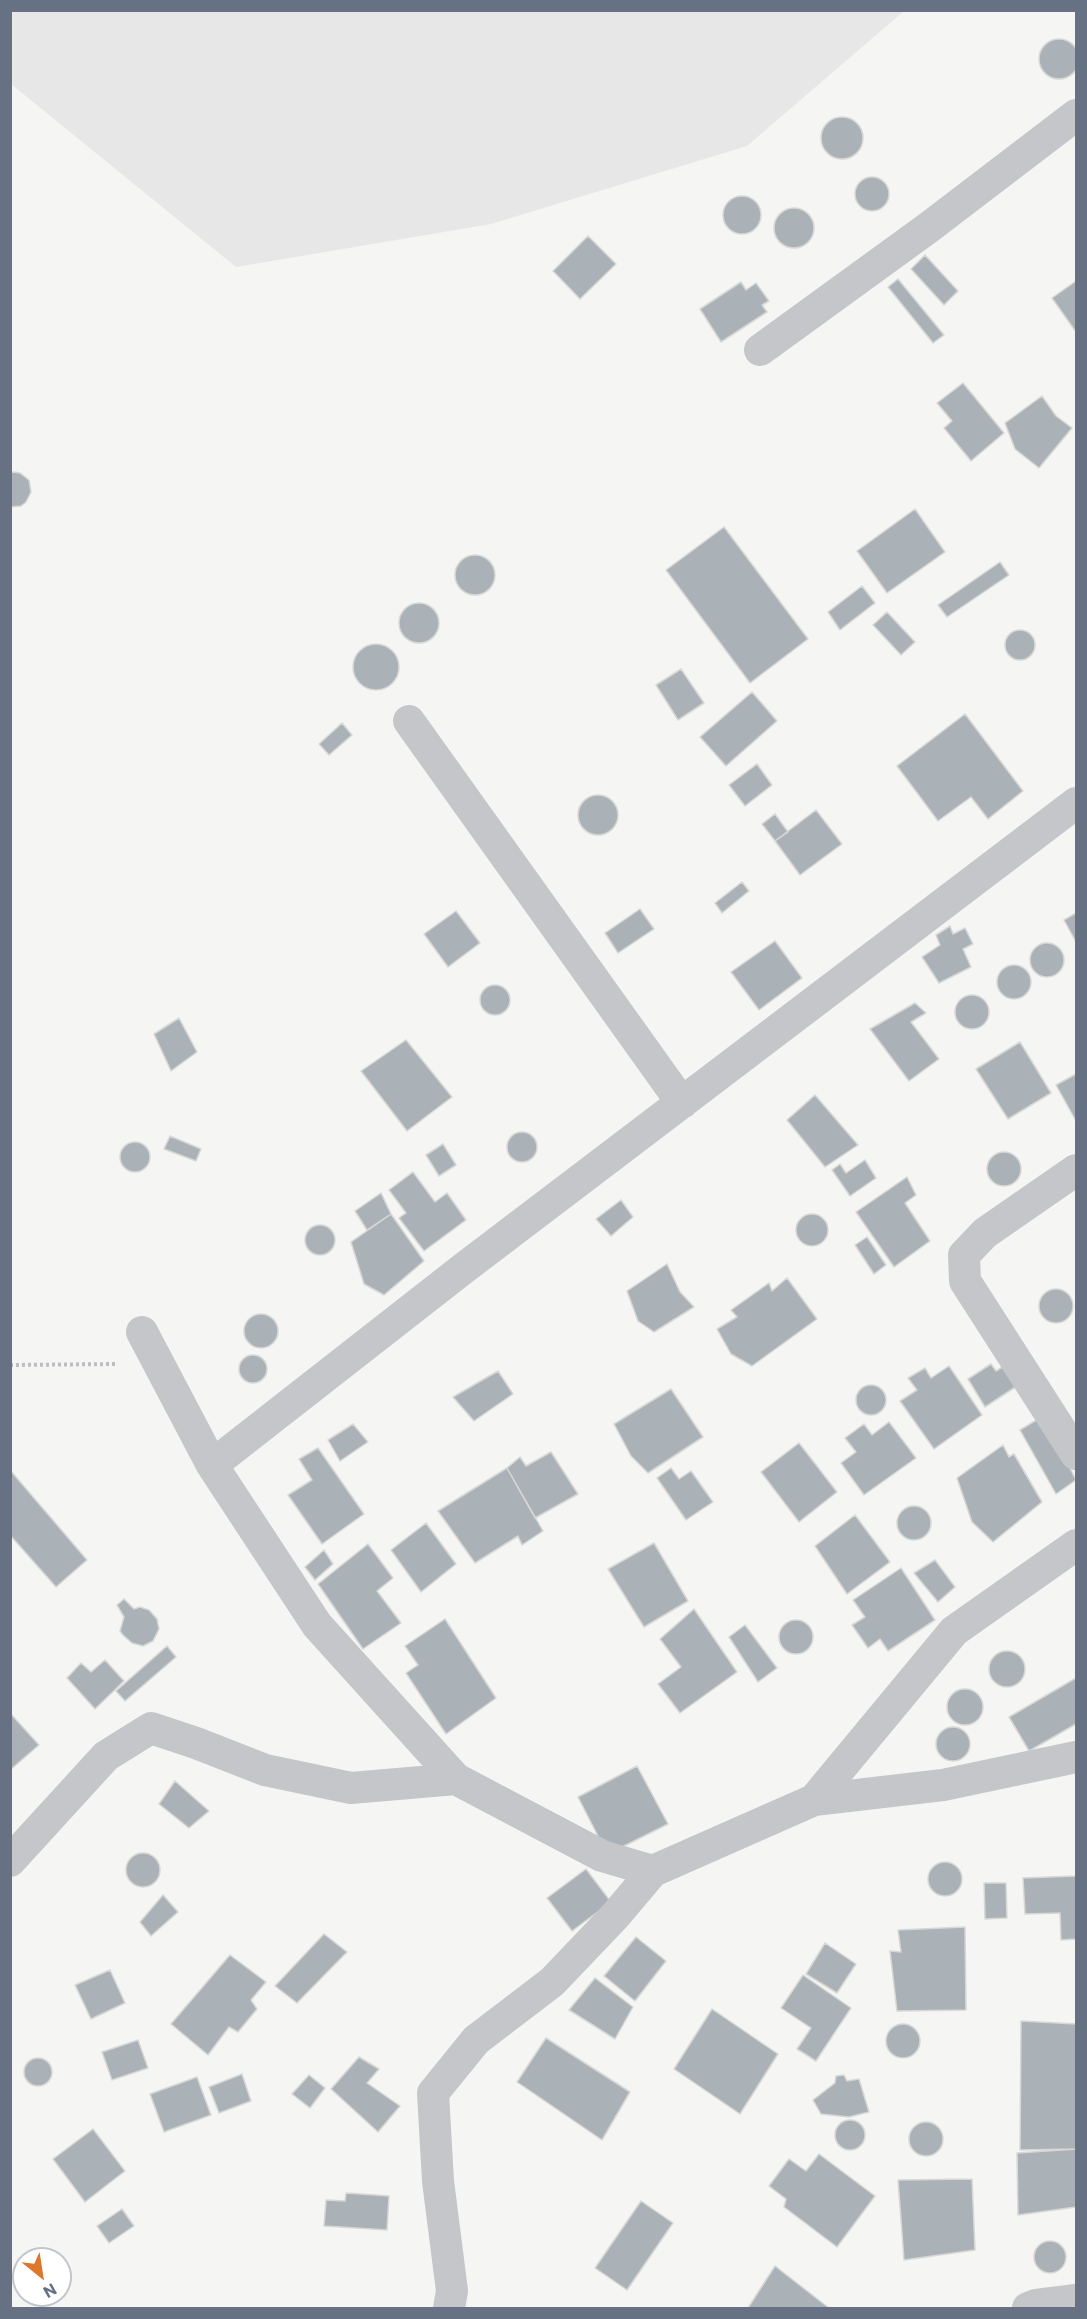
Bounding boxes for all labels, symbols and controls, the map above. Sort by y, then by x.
north arrow [12,2247,72,2307]
text: N [40,2280,60,2303]

